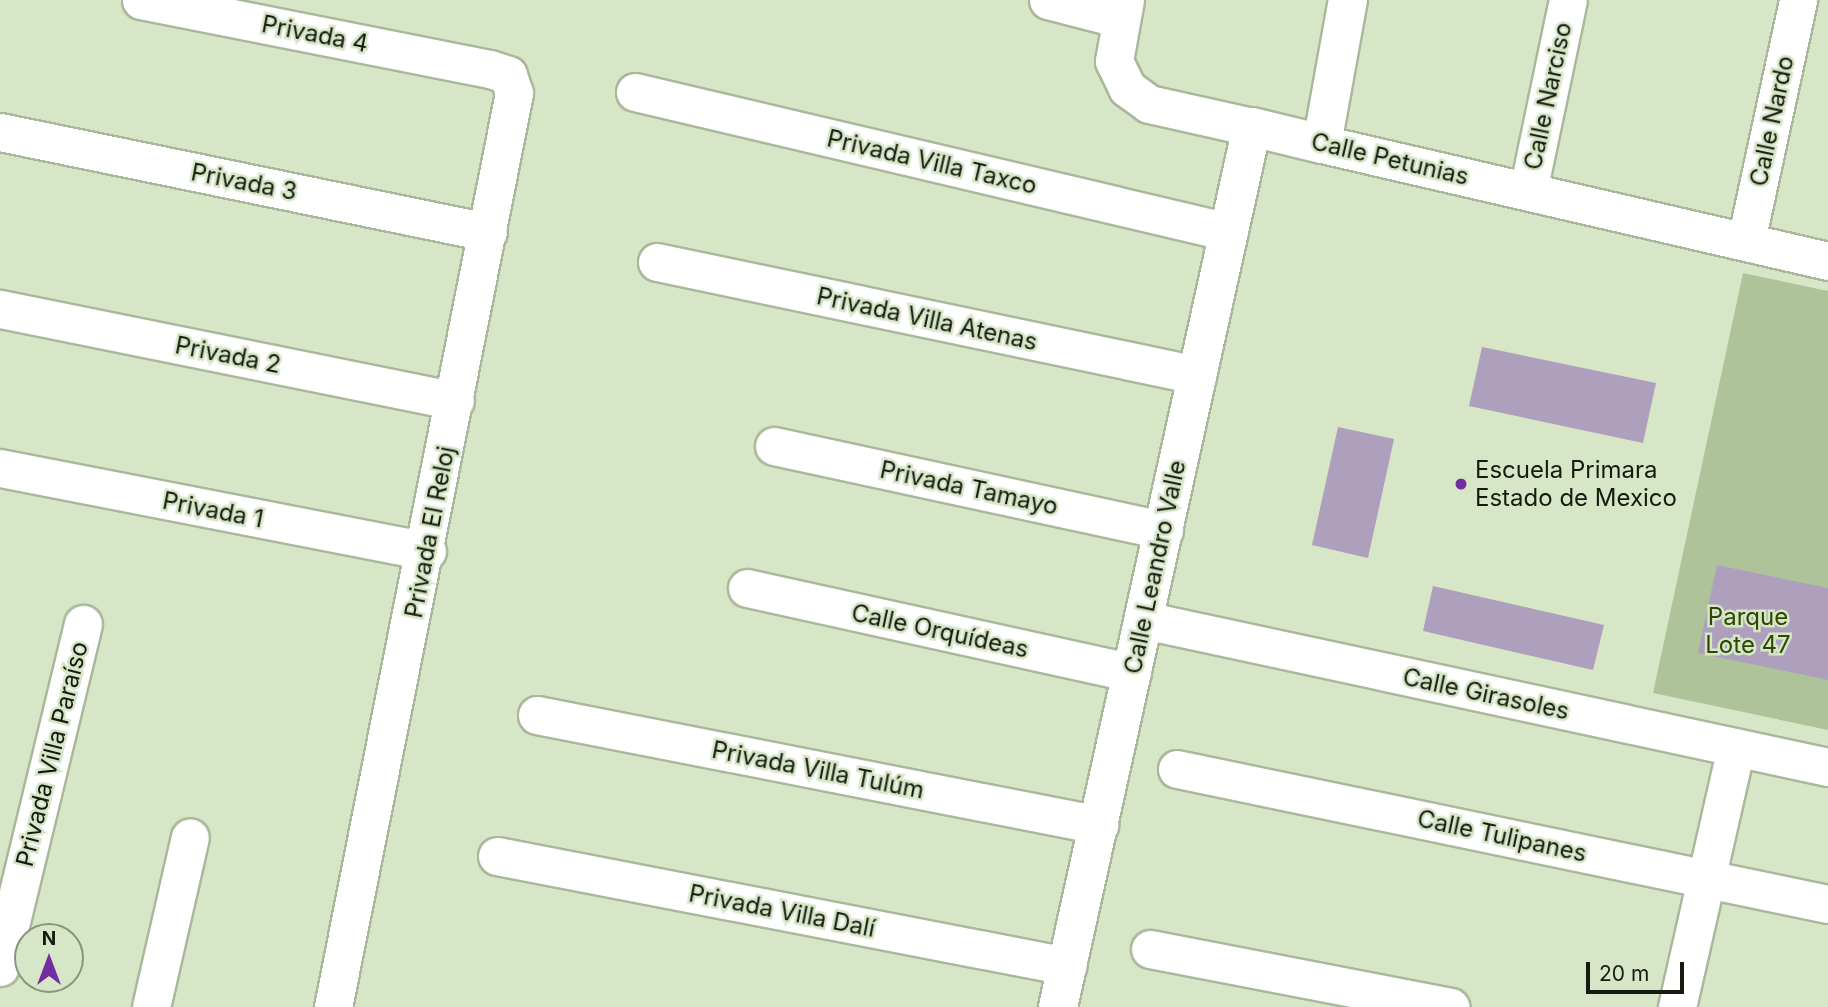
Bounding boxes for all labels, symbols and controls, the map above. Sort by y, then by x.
street label: Privada 4 [259,10,371,58]
street label: Calle Narciso [1518,20,1578,172]
street label: Calle Nardo [1744,53,1800,189]
street label: Privada Villa Taxco [824,124,1040,200]
street label: Calle Petunias [1308,127,1472,191]
street label: Privada 3 [189,158,299,206]
street label: Privada Villa Atenas [814,282,1040,356]
street label: Privada 2 [173,331,283,379]
street label: Privada El Reloj [399,444,461,620]
street label: Privada Tamayo [877,455,1061,521]
place label: Escuela Primara Estado de Mexico [1475,456,1677,512]
street label: Calle Leandro Valle [1118,458,1192,676]
marker: Escuela Primara Estado de Mexico [1453,476,1469,492]
street label: Privada 1 [160,486,266,534]
street label: Calle Orquídeas [849,598,1031,664]
park label: Parque Lote 47 [1705,603,1791,659]
street label: Privada Villa Paraíso [10,639,94,869]
street label: Calle Girasoles [1400,662,1572,726]
street label: Privada Villa Tulúm [709,735,927,805]
street label: Calle Tulipanes [1415,804,1589,868]
street label: Privada Villa Dalí [687,879,877,943]
north arrow [14,923,84,993]
text: N [42,927,56,950]
scale bar [1590,948,1688,992]
text: 20 m [1599,961,1649,986]

